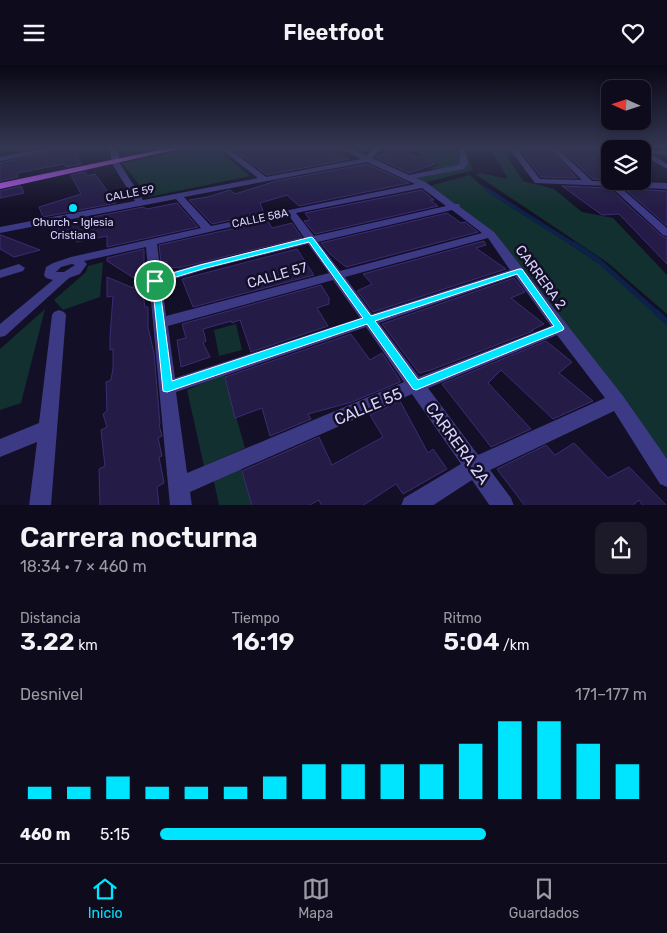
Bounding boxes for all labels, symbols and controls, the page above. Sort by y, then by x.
icon: menu [20,19,48,47]
text: Fleetfoot [283,19,384,46]
icon: heart [619,19,647,47]
north arrow [601,80,651,130]
map controls [601,80,651,190]
button: layers [601,140,651,190]
street label: CALLE 59 [105,182,156,205]
marker: Church - Iglesia Cristiana [67,202,79,214]
street label: CALLE 58A [231,206,290,231]
place label: Church - Iglesia Cristiana [33,216,113,242]
street label: CARRERA 2 [512,242,570,313]
street label: CALLE 57 [245,259,309,292]
pin [134,260,176,302]
icon: arrive [141,267,169,295]
street label: CALLE 55 [331,384,405,429]
street label: CARRERA 2A [421,399,494,488]
text: Carrera nocturna [20,521,258,554]
button: share [595,522,647,574]
text: 18:34 · 7 × 460 m [20,557,147,576]
text: Distancia [20,610,81,627]
text: Tiempo [232,610,280,627]
text: Ritmo [443,610,482,627]
text: 3.22 [20,627,75,656]
text: 16:19 [232,627,294,656]
text: 5:04 [443,627,500,656]
text: km [75,637,98,654]
text: /km [500,637,529,654]
text: Desnivel [20,685,83,704]
text: 171–177 m [575,685,647,704]
text: 460 m [20,825,70,844]
text: 5:15 [100,825,130,844]
tab: Inicio [88,875,123,922]
tab: Mapa [298,875,333,922]
tab: Guardados [509,875,579,922]

